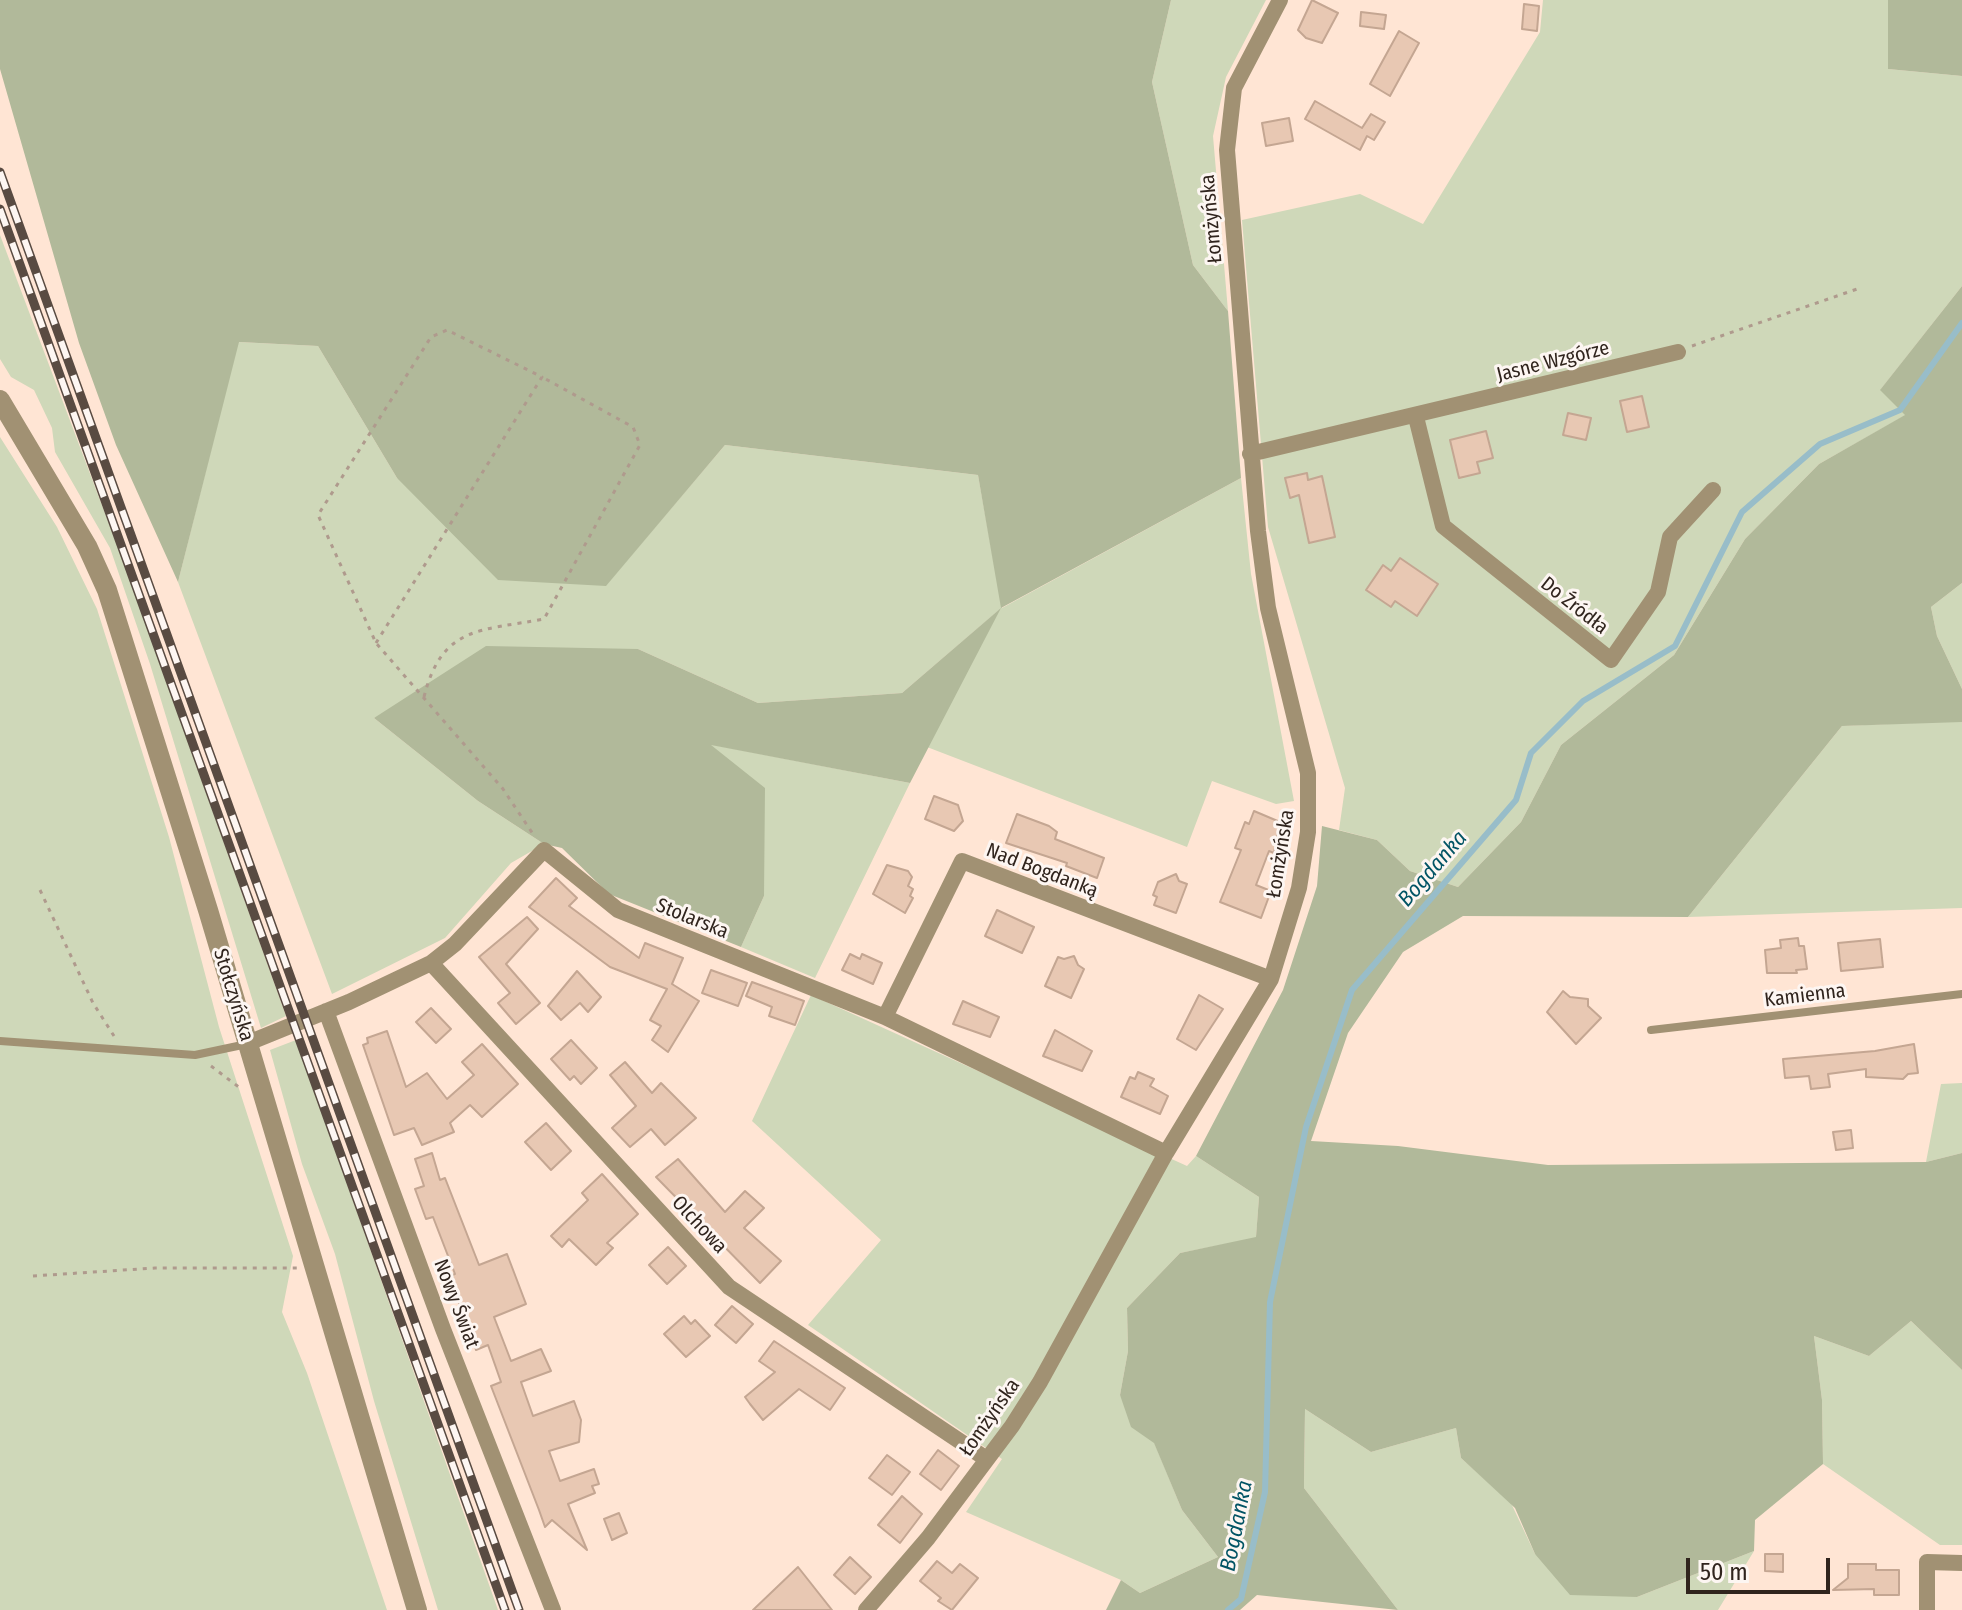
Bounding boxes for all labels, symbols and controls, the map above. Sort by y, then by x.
street label: Łomżyńska [1196,173,1228,265]
street label: Jasne Wzgórze [1494,336,1612,388]
street label: Do Źródła [1535,572,1613,640]
street label: Łomżyńska [1262,808,1300,900]
water label: Bogdanka [1393,826,1473,912]
street label: Nad Bogdanką [983,839,1101,903]
street label: Stolarska [652,894,732,944]
street label: Stołczyńska [208,946,258,1044]
street label: Kamienna [1763,979,1847,1013]
street label: Olchowa [666,1191,732,1259]
street label: Nowy Świat [428,1256,484,1352]
street label: Łomżyńska [955,1374,1025,1462]
water label: Bogdanka [1215,1478,1259,1574]
scale bar [1690,1542,1834,1592]
text: 50 m [1700,1558,1748,1586]

